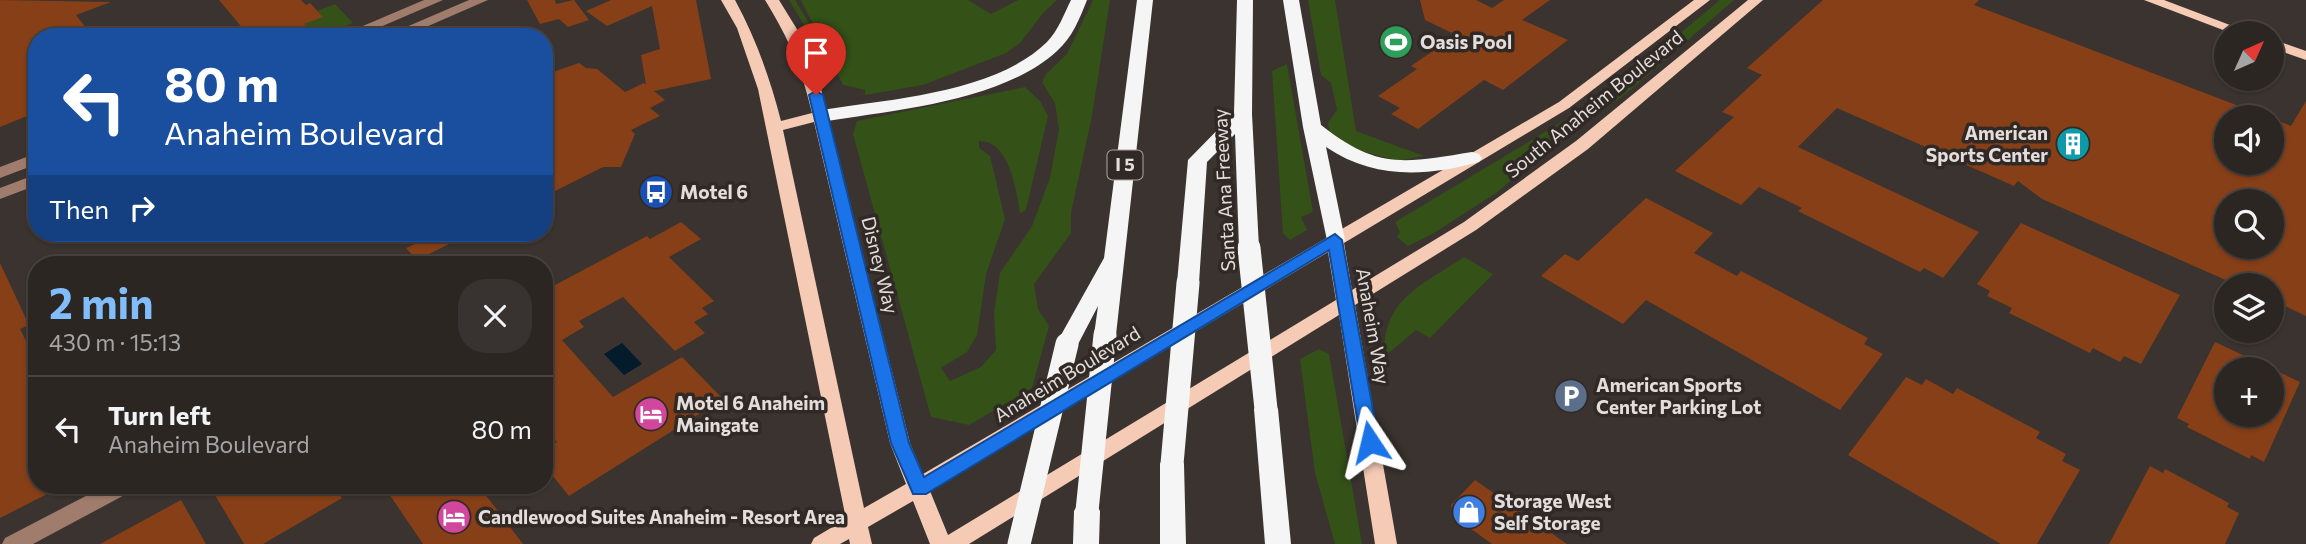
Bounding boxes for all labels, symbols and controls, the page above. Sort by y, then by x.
north arrow [2214,21,2284,91]
map controls [2214,21,2284,427]
pin [786,23,846,95]
sports icon: Oasis Pool [1377,23,1415,61]
street label: South Anaheim Boulevard [1500,25,1687,182]
place label: Oasis Pool [1420,30,1512,53]
icon: arrive [797,34,835,72]
text: 80 m [164,52,279,112]
icon: left [49,56,140,147]
button: sound [2214,105,2284,175]
street label: Santa Ana Freeway [1208,108,1239,272]
text: Anaheim Boulevard [164,112,444,152]
place label: American Sports Center [1926,121,2048,166]
building icon: American Sports Center [2054,125,2092,163]
road number: I 5 [1108,150,1142,180]
bus stop icon: Motel 6 [637,173,675,211]
place label: Motel 6 [680,180,748,203]
icon: right [123,189,161,227]
button: search [2214,189,2284,259]
text: Then [49,193,109,224]
street label: Disney Way [857,214,904,316]
street label: Anaheim Way [1352,266,1395,386]
button: layers [2214,273,2284,343]
text: 2 min [49,276,154,328]
button: close [458,279,532,353]
street label: Anaheim Boulevard [989,321,1144,426]
text: 430 m · 15:13 [49,328,181,356]
button: + [2214,357,2284,427]
place label: American Sports Center Parking Lot [1596,373,1761,418]
parking icon: American Sports Center Parking Lot [1552,377,1590,415]
place label: Motel 6 Anaheim Maingate [676,391,825,436]
hotel icon: Motel 6 Anaheim Maingate [632,395,670,433]
text: Turn left [108,399,211,430]
position arrow [1333,405,1407,479]
icon: left [49,410,87,448]
text: 80 m [472,413,532,444]
text: Anaheim Boulevard [108,430,310,458]
place label: Storage West Self Storage [1494,489,1611,534]
shop icon: Storage West Self Storage [1450,493,1488,531]
hotel icon: Candlewood Suites Anaheim - Resort Area [435,498,473,536]
place label: Candlewood Suites Anaheim - Resort Area [478,505,845,528]

